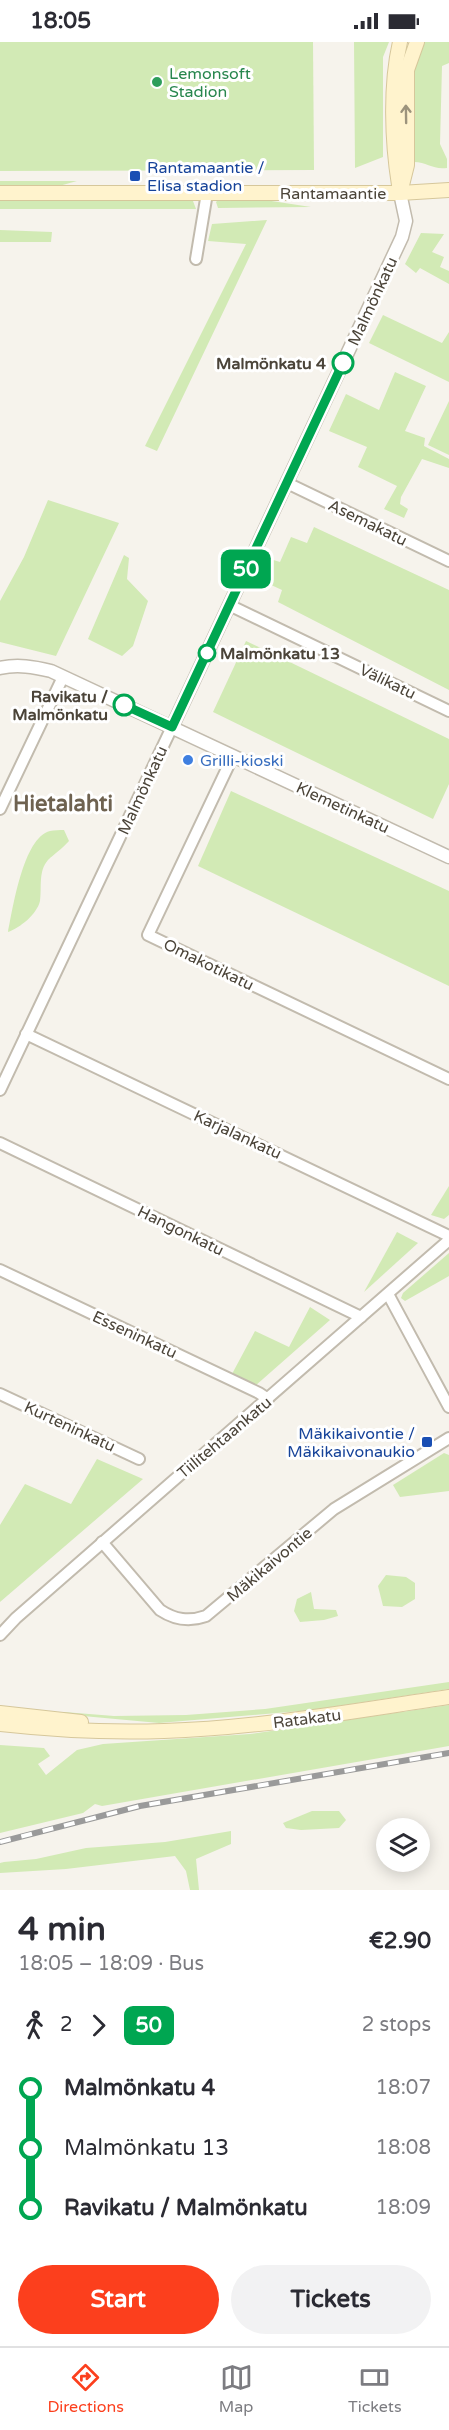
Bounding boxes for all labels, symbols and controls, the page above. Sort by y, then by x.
text: 18:05 [30,8,91,34]
place label: Lemonsoft Stadion [169,64,251,102]
marker: Lemonsoft Stadion [150,75,164,89]
one-way arrow [400,104,412,124]
place label: Rantamaantie / Elisa stadion [147,158,265,196]
marker: Rantamaantie / Elisa stadion [128,169,142,183]
street label: Rantamaantie [280,184,386,204]
street label: Malmönkatu [344,254,402,349]
marker: Malmönkatu 4 [332,352,354,374]
place label: Malmönkatu 4 [216,354,326,374]
street label: Asemakatu [325,495,410,551]
line badge: 50 [219,550,273,588]
text: 50 [233,557,259,582]
marker: Malmönkatu 13 [198,644,216,662]
place label: Malmönkatu 13 [220,644,340,664]
street label: Välikatu [356,660,419,704]
place label: Ravikatu / Malmönkatu [12,687,108,725]
marker: Ravikatu / Malmönkatu [113,694,135,716]
street label: Malmönkatu [114,743,172,838]
place label: Grilli-kioski [200,751,284,771]
marker: Grilli-kioski [181,753,195,767]
street label: Klemetinkatu [293,778,392,838]
district label: Hietalahti [13,791,113,817]
street label: Omakotikatu [160,934,257,995]
street label: Karjalankatu [190,1106,285,1164]
street label: Hangonkatu [134,1201,227,1260]
street label: Esseninkatu [89,1307,180,1363]
street label: Tiilitehtaankatu [173,1392,276,1483]
street label: Kurteninkatu [21,1397,118,1457]
place label: Mäkikaivontie / Mäkikaivonaukio [287,1424,415,1462]
marker: Mäkikaivontie / Mäkikaivonaukio [420,1435,434,1449]
street label: Mäkikaivontie [223,1523,316,1606]
street label: Ratakatu [272,1705,342,1733]
map controls [376,1818,430,1872]
button: layers [376,1818,430,1872]
text: 4 min [18,1910,106,1949]
text: €2.90 [369,1928,431,1954]
text: 18:05 – 18:09 · Bus [18,1952,204,1976]
icon: walk [18,2009,51,2042]
icon: forward [82,2009,115,2042]
text: 2 [60,2013,73,2037]
text: 50 [136,2013,162,2038]
text: 2 stops [362,2013,431,2037]
text: Malmönkatu 4 [64,2075,215,2101]
text: 18:07 [376,2076,431,2100]
text: Malmönkatu 13 [64,2135,229,2161]
text: 18:08 [376,2136,431,2160]
text: Ravikatu / Malmönkatu [64,2195,308,2221]
text: 18:09 [376,2196,431,2220]
button: Start [18,2265,219,2334]
button: Tickets [231,2265,431,2334]
tab: Directions [47,2361,124,2417]
tab: Map [219,2361,253,2417]
tab: Tickets [348,2361,402,2417]

